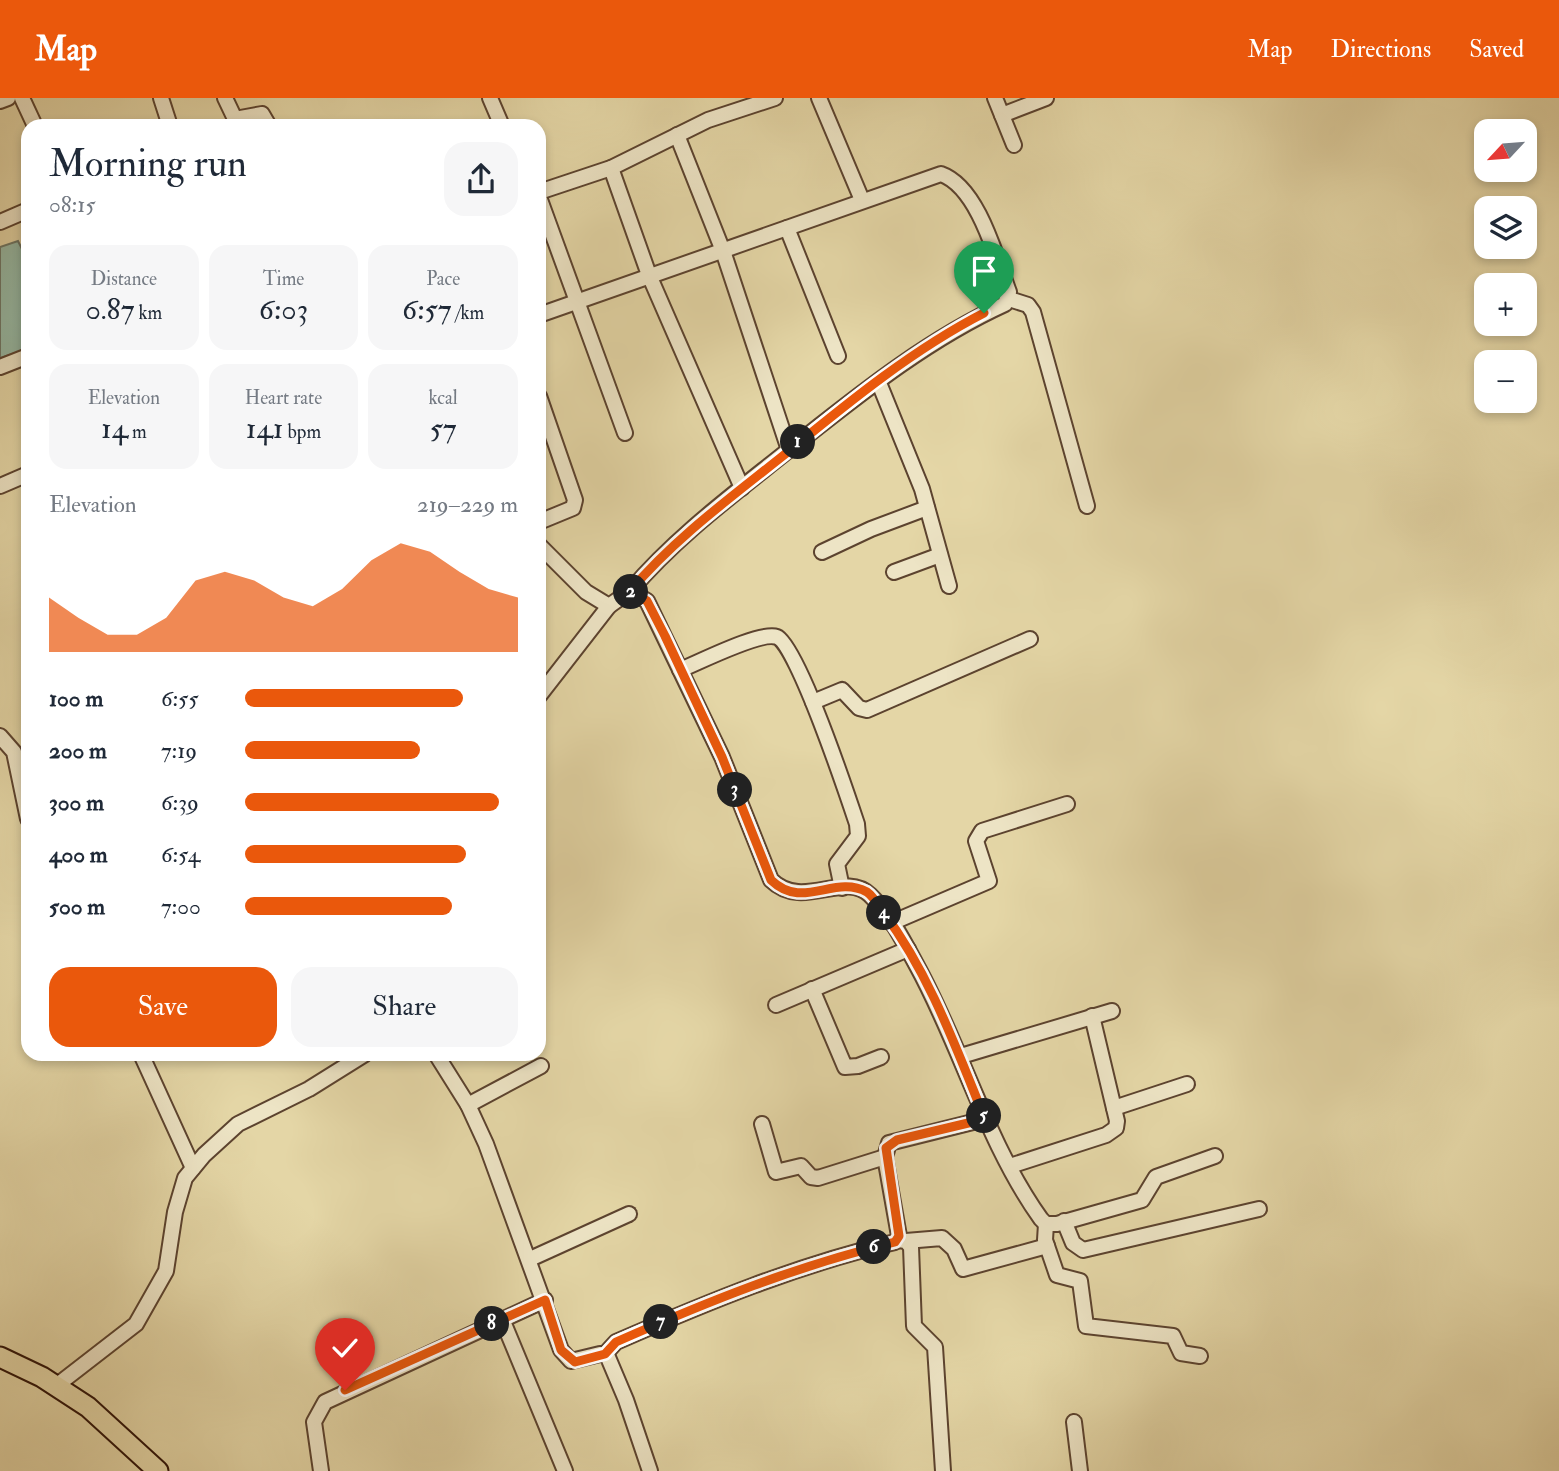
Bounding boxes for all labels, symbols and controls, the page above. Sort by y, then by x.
text: Map [35,29,97,70]
text: Map [1247,34,1292,65]
text: Directions [1330,34,1431,65]
text: Saved [1469,34,1524,65]
north arrow [1474,119,1536,182]
map controls [1474,119,1537,413]
text: Morning run [49,140,247,188]
button: share [444,142,518,216]
text: 08:15 [49,190,96,219]
button: layers [1474,196,1537,259]
pin [954,241,1014,313]
icon: arrive [965,252,1003,290]
text: Distance [91,267,157,291]
text: Time [263,267,304,291]
text: Pace [426,267,460,291]
button: + [1474,273,1537,336]
text: 0.87 [85,291,134,328]
text: 6:03 [259,291,308,328]
text: 6:57 [402,291,452,328]
text: km [134,301,162,325]
text: /km [452,301,484,325]
button: − [1474,350,1537,413]
text: Elevation [88,386,160,410]
text: Heart rate [245,386,322,410]
text: kcal [429,386,458,410]
text: 14 [101,410,128,447]
text: 141 [246,410,283,447]
text: 57 [430,410,457,447]
text: m [128,420,147,444]
text: bpm [283,420,321,444]
pin: 1 [780,424,816,460]
text: 1 [794,429,801,453]
text: Elevation [49,490,137,519]
text: 219–229 m [417,490,518,519]
pin: 2 [614,574,648,610]
text: 2 [626,579,635,603]
text: 100 m [49,684,103,713]
text: 6:55 [161,684,199,713]
text: 200 m [49,736,107,765]
text: 7:19 [161,736,197,765]
pin: 3 [718,772,752,808]
text: 3 [731,777,738,801]
text: 300 m [49,788,104,817]
text: 6:39 [161,788,199,817]
text: 400 m [49,840,108,869]
text: 6:54 [161,840,200,869]
text: 500 m [49,892,105,921]
text: 7:00 [161,892,201,921]
pin: 4 [866,896,902,930]
text: 4 [878,900,889,924]
button: Save [49,967,277,1047]
button: Share [291,967,518,1047]
pin: 5 [967,1098,1002,1134]
text: 5 [979,1103,988,1127]
pin: 6 [856,1230,892,1264]
text: 6 [869,1234,878,1258]
pin: 7 [644,1304,678,1340]
pin: 8 [475,1306,510,1342]
text: 7 [656,1309,665,1333]
text: 8 [487,1311,496,1335]
pin [315,1318,375,1390]
icon: check [326,1329,364,1367]

